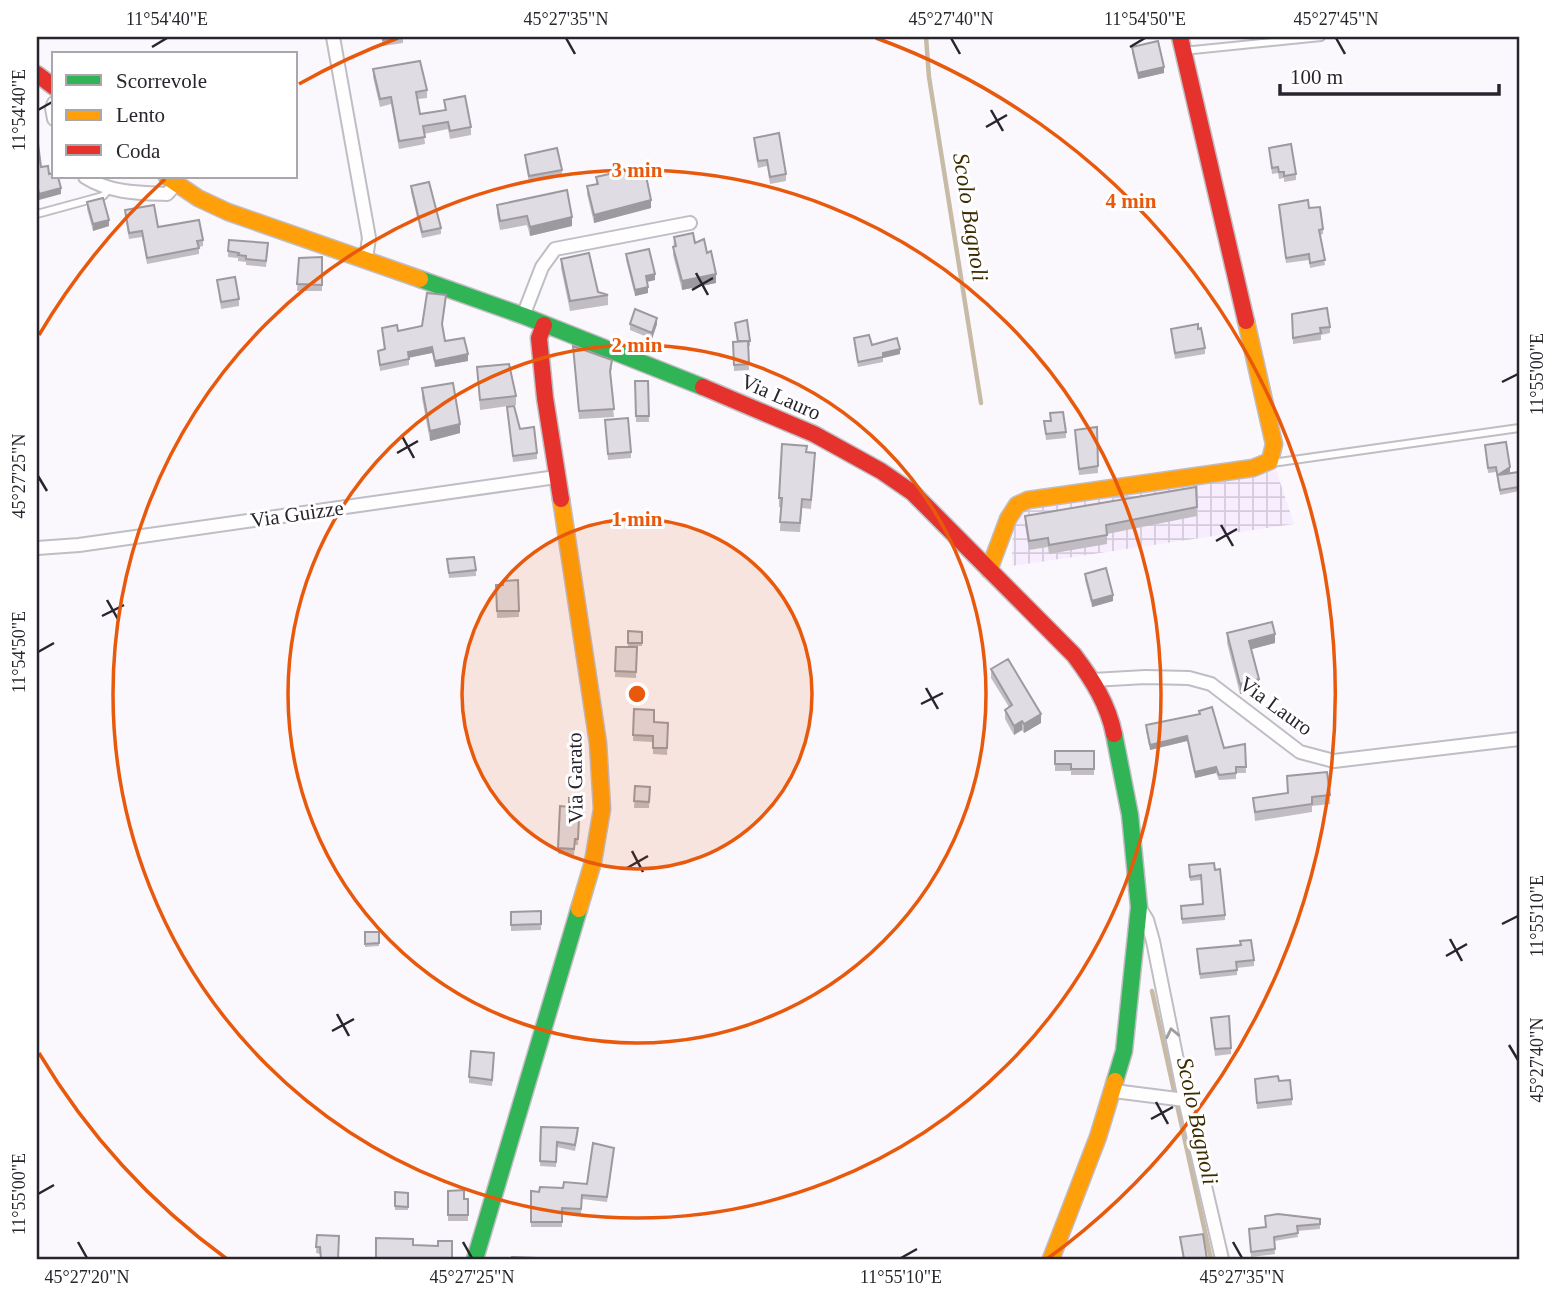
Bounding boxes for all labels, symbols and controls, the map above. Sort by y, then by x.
text: 11°54'40"E [126,9,208,29]
text: 45°27'35"N [524,9,608,29]
text: 45°27'40"N [909,9,993,29]
text: 11°54'50"E [1104,9,1186,29]
text: 45°27'45"N [1294,9,1378,29]
legend [52,52,298,178]
scale bar [1280,52,1498,96]
text: 100 m [1290,65,1343,89]
text: 11°54'40"E [9,69,29,151]
text: Scorrevole [116,69,207,93]
text: Lento [116,103,165,127]
text: Coda [116,139,161,163]
water label: Scolo Bagnoli [948,151,993,283]
text: 3 min [612,158,663,182]
text: 4 min [1106,189,1157,213]
text: 2 min [612,333,663,357]
text: 11°55'00"E [1527,333,1547,415]
street label: Via Lauro [738,369,824,425]
text: 45°27'25"N [9,434,29,518]
street label: Via Guizze [249,496,345,532]
text: 1 min [612,507,663,531]
text: 11°54'50"E [9,611,29,693]
street label: Via Lauro [1235,671,1317,741]
centre of rings [625,682,649,706]
street label: Via Garato [562,732,588,824]
text: 11°55'10"E [1527,875,1547,957]
text: 45°27'40"N [1527,1018,1547,1102]
one-way arrow [1165,1027,1180,1039]
water label: Scolo Bagnoli [1172,1055,1223,1187]
text: 11°55'00"E [9,1153,29,1235]
text: 45°27'20"N [45,1267,129,1287]
text: 45°27'25"N [430,1267,514,1287]
text: 11°55'10"E [860,1267,942,1287]
text: 45°27'35"N [1200,1267,1284,1287]

